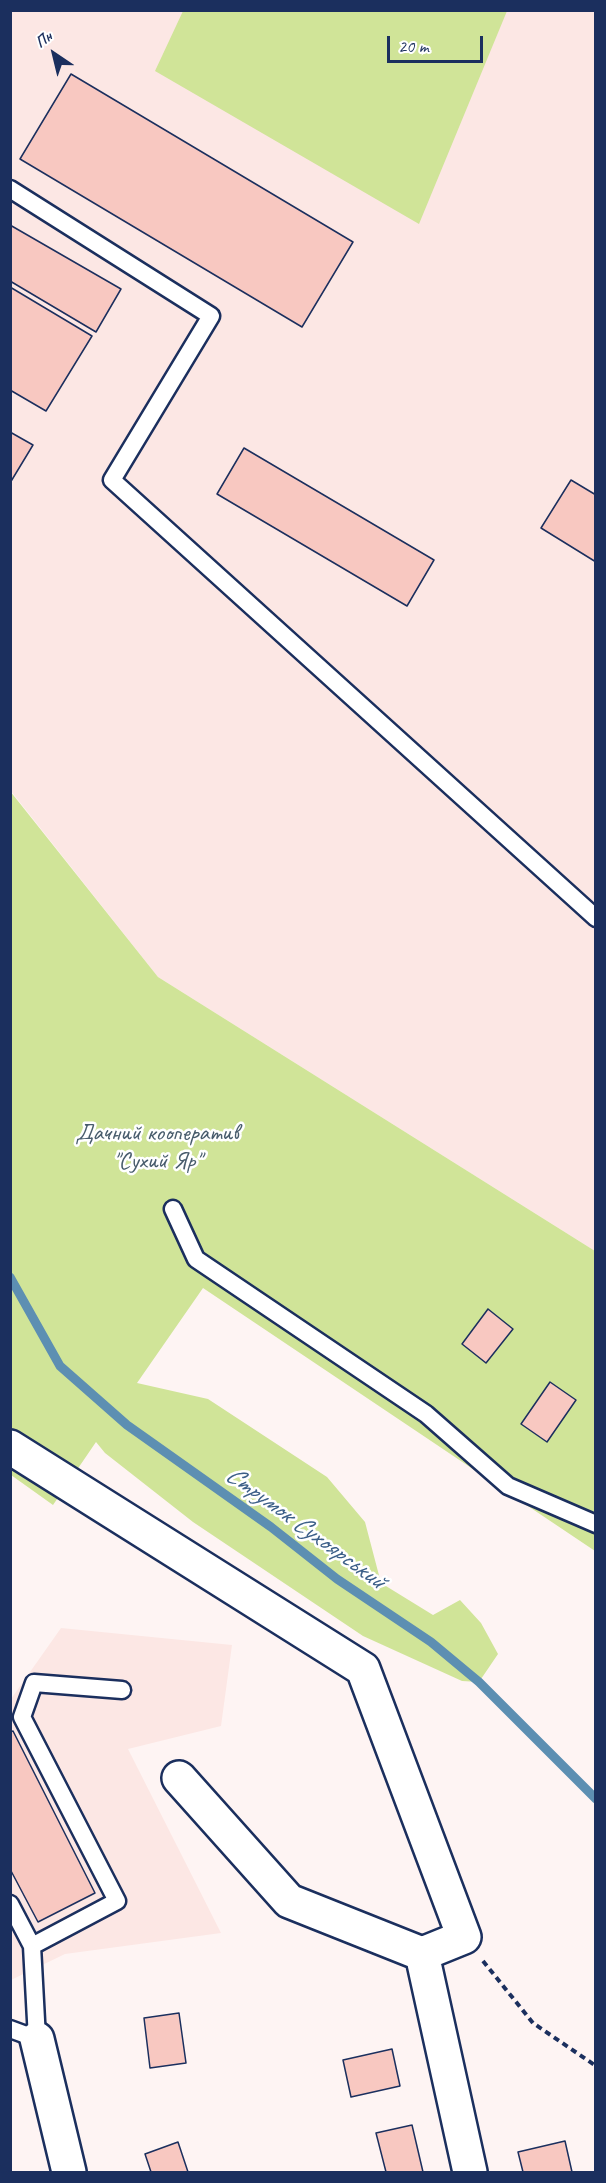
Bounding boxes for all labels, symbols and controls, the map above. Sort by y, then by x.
north arrow [24,24,84,84]
scale bar [390,24,486,62]
text: Пн [31,26,56,52]
text: 20 m [398,35,429,57]
park label: Дачний кооператив "Сухий Яр" [75,1120,239,1176]
water label: Струмок Сухоярський [219,1460,391,1596]

